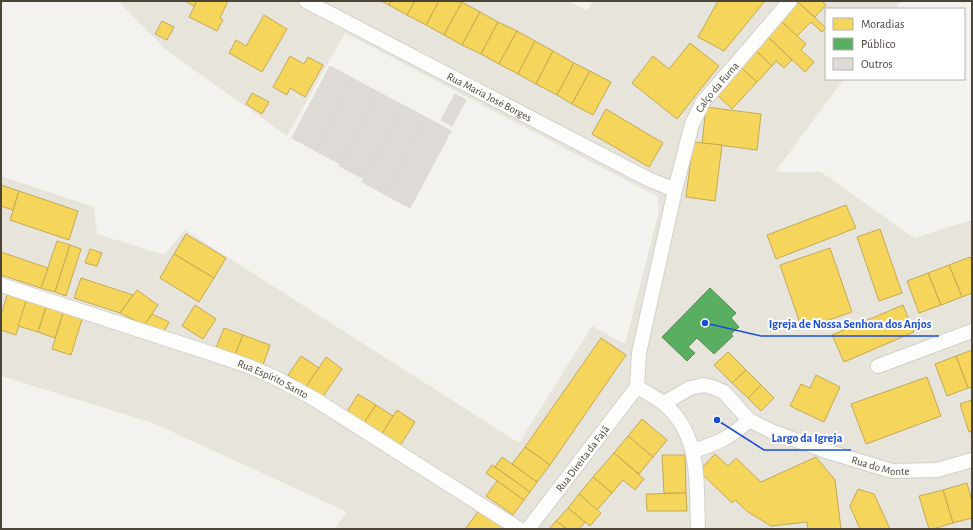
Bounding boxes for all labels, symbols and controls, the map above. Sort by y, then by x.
legend [825,8,965,80]
text: Moradias [861,18,904,30]
text: Público [861,38,896,50]
text: Outros [861,58,893,70]
street label: Calço da Furna [694,60,741,114]
street label: Rua Maria José Borges [445,70,534,124]
callout: Igreja de Nossa Senhora dos Anjos [761,312,939,336]
text: Igreja de Nossa Senhora dos Anjos [769,318,932,331]
street label: Rua Espírito Santo [236,358,310,401]
street label: Rua Direita da Fajã [554,424,611,494]
callout: Largo da Igreja [764,426,851,450]
text: Largo da Igreja [772,432,843,445]
street label: Rua do Monte [850,454,910,477]

